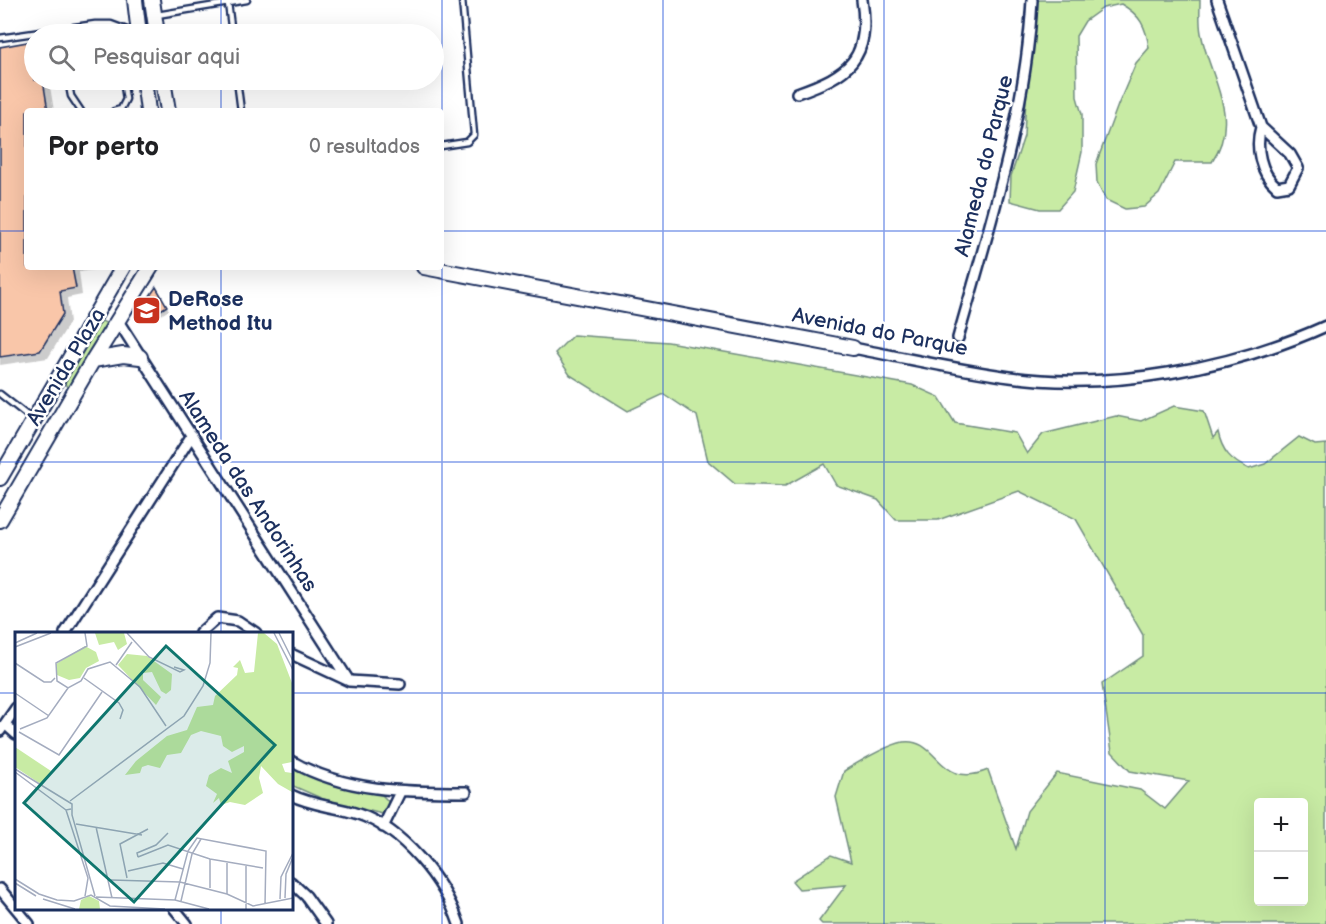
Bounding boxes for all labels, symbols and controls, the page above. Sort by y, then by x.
search box [24,24,444,90]
icon: search [45,41,78,74]
text: Pesquisar aqui [93,44,240,71]
street label: Alameda do Parque [949,73,1019,259]
text: Por perto [48,132,159,163]
text: 0 resultados [309,135,420,159]
place label: DeRose Method Itu [168,287,273,336]
school or university icon: DeRose Method Itu [131,295,163,327]
street label: Avenida do Parque [790,303,970,361]
street label: Avenida Plaza [21,304,111,430]
street label: Alameda das Andorinhas [173,385,323,597]
inset map [15,632,292,909]
map controls [1254,798,1308,906]
button: + [1254,798,1308,852]
button: − [1254,852,1308,906]

